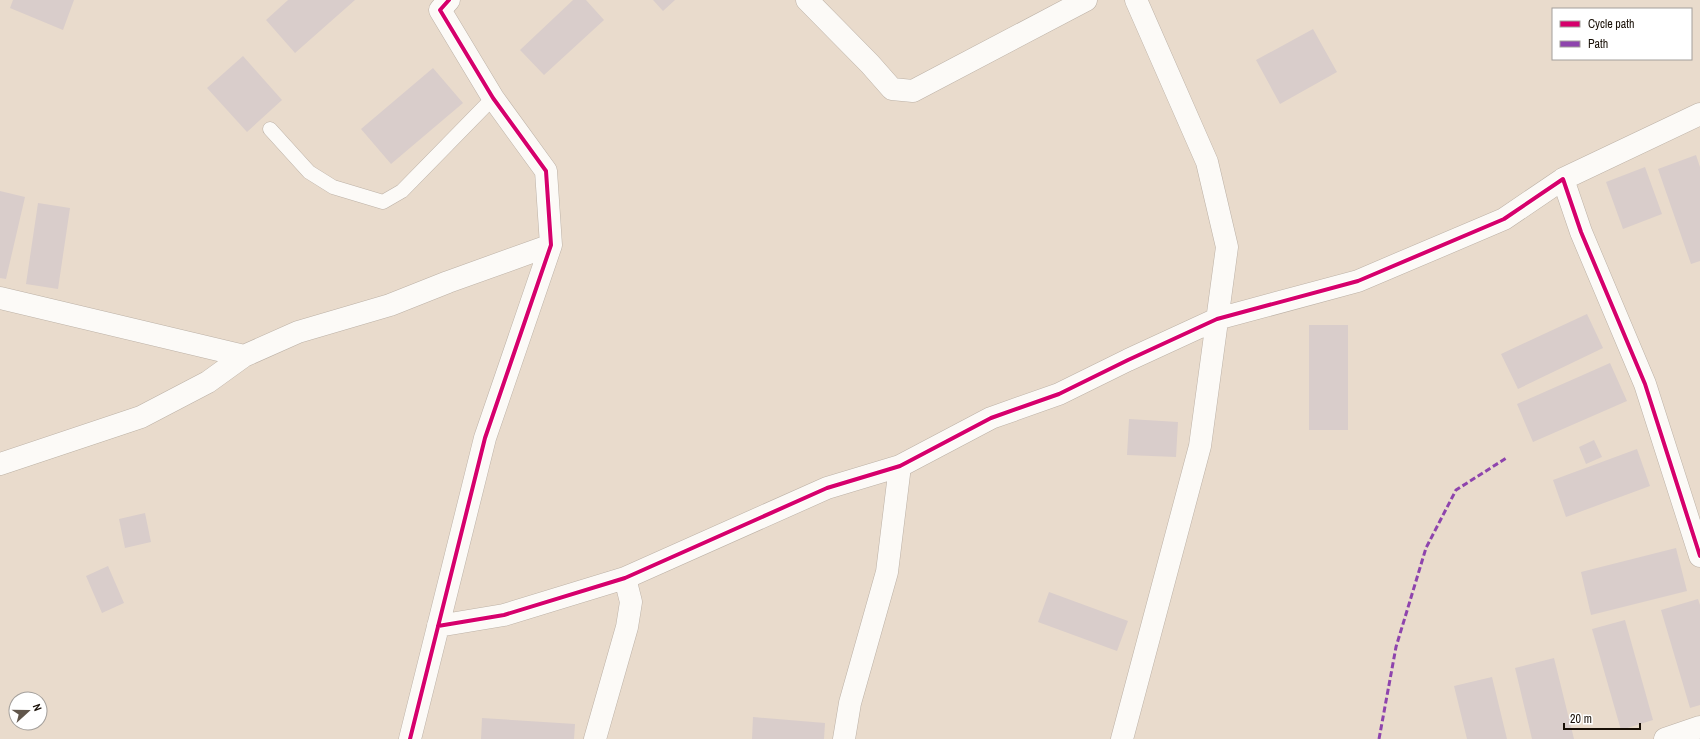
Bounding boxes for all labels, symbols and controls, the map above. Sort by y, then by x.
legend [1552,8,1692,60]
text: Cycle path [1588,16,1635,32]
text: Path [1588,36,1608,52]
north arrow [8,691,48,731]
text: N [30,702,45,713]
scale bar [1564,705,1640,731]
text: 20 m [1570,711,1592,727]

